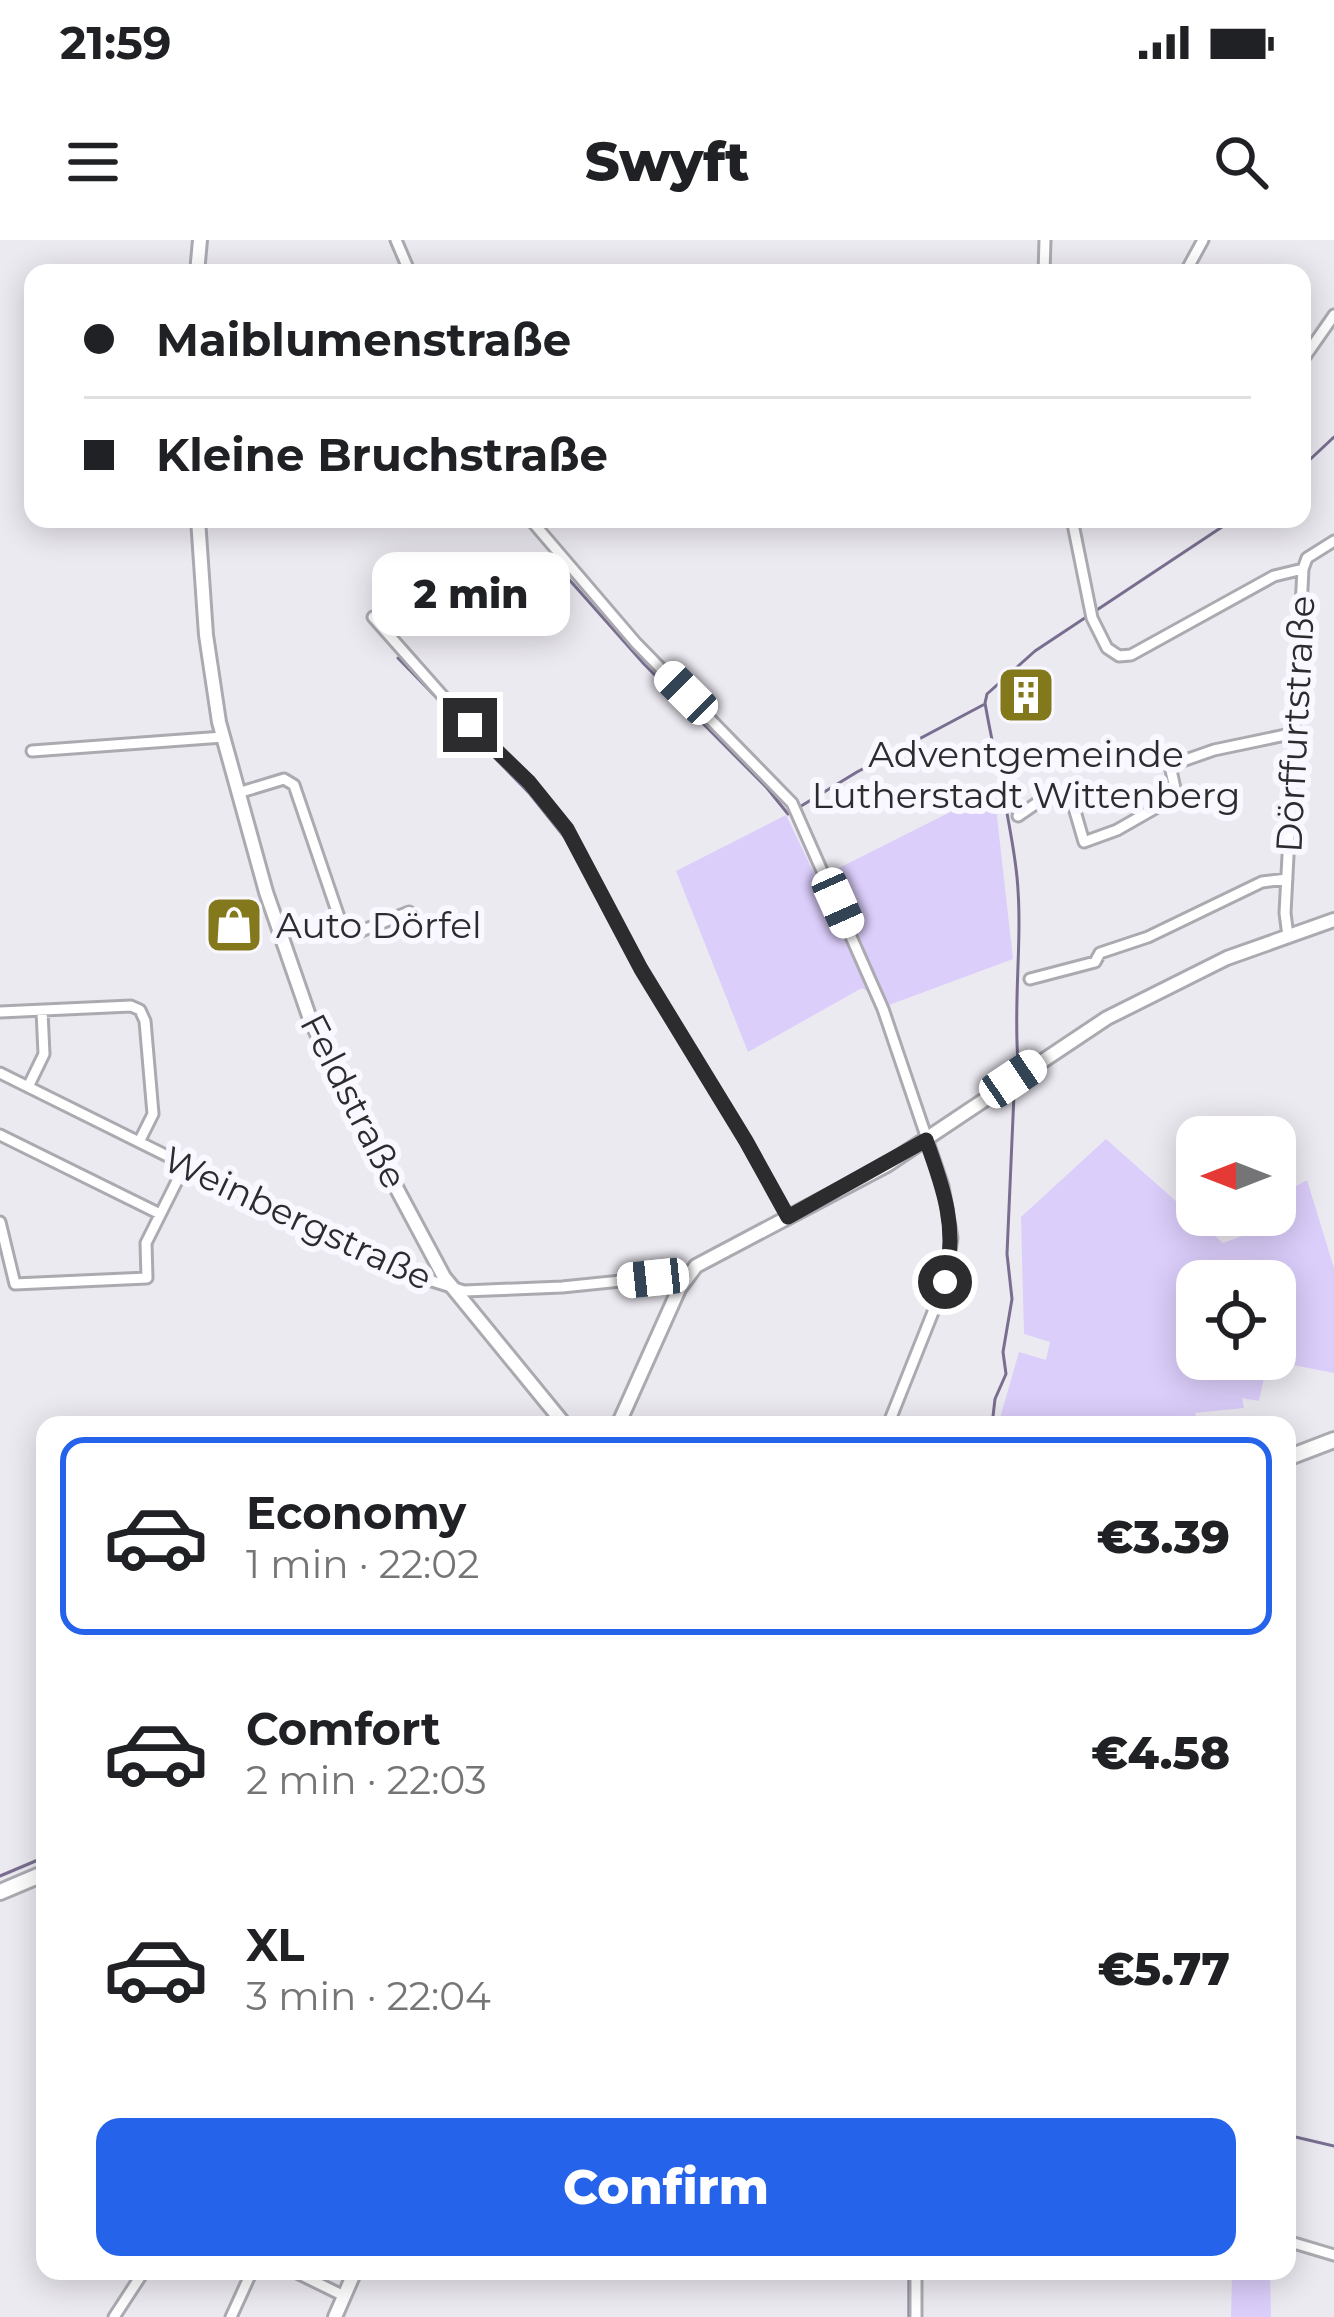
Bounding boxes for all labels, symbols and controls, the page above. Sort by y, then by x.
text: 21:59 [60,15,171,70]
icon: menu [60,129,126,195]
text: Swyft [585,129,749,195]
icon: search [1208,129,1274,195]
text: Maiblumenstraße [156,312,571,367]
text: Kleine Bruchstraße [156,427,608,482]
callout: 2 min [371,551,569,635]
text: 2 min [414,570,528,618]
street label: Dörffurtstraße [1266,594,1324,854]
car [648,655,724,731]
building icon: Adventgemeinde Lutherstadt Wittenberg [995,664,1057,726]
route end [443,698,497,752]
place label: Adventgemeinde Lutherstadt Wittenberg [812,732,1240,817]
car [807,863,869,943]
shop icon: Auto Dörfel [203,894,265,956]
place label: Auto Dörfel [276,903,482,947]
street label: Feldstraße [291,1006,417,1196]
car [973,1044,1053,1114]
north arrow [1176,1116,1296,1236]
map controls [1176,1116,1296,1380]
street label: Weinbergstraße [157,1137,439,1299]
route start [918,1255,972,1309]
car [615,1256,691,1300]
button: locate [1176,1260,1296,1380]
icon: car [102,1482,210,1590]
text: Economy [246,1485,466,1540]
text: €3.39 [1096,1509,1230,1564]
text: 1 min · 22:02 [246,1540,479,1588]
icon: car [102,1698,210,1806]
text: Comfort [246,1701,441,1756]
text: €4.58 [1091,1725,1230,1780]
text: 2 min · 22:03 [246,1756,487,1804]
icon: car [102,1914,210,2022]
text: XL [246,1917,304,1972]
text: €5.77 [1097,1941,1230,1996]
text: 3 min · 22:04 [246,1972,491,2020]
button: Confirm [96,2118,1236,2256]

